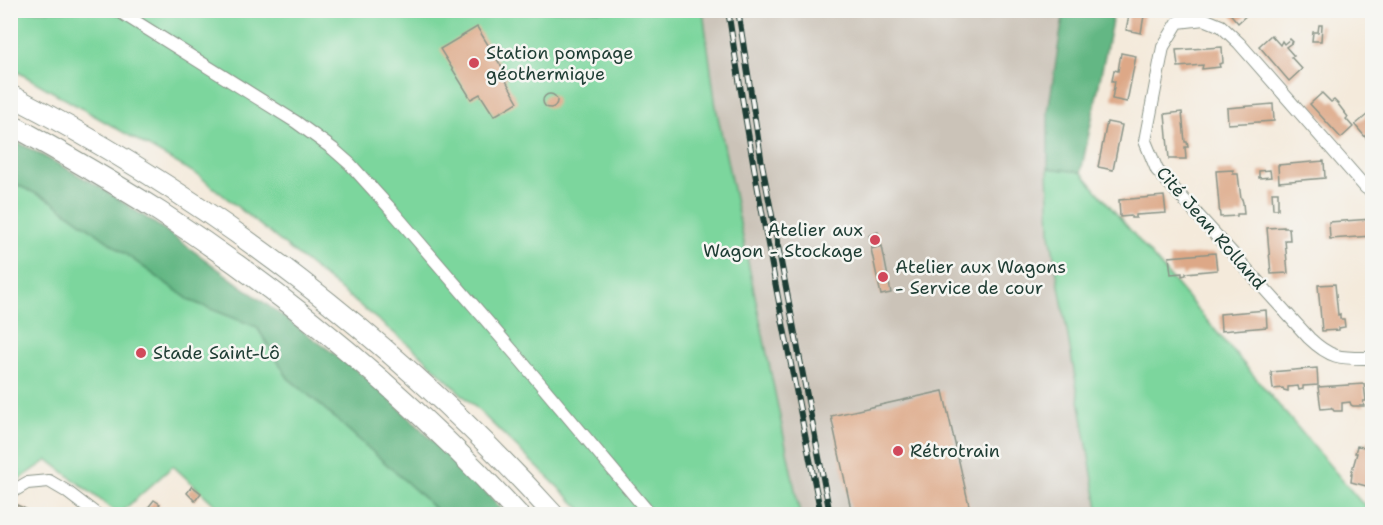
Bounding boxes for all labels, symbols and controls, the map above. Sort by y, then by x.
place label: Station pompage géothermique [486,41,633,86]
marker: Station pompage géothermique [467,56,481,70]
street label: Cité Jean Rolland [1151,161,1271,295]
place label: Atelier aux Wagon - Stockage [703,218,863,263]
marker: Atelier aux Wagon - Stockage [868,233,882,247]
place label: Atelier aux Wagons - Service de cour [895,255,1066,300]
marker: Atelier aux Wagons - Service de cour [876,270,890,284]
place label: Stade Saint-Lô [153,341,280,365]
marker: Stade Saint-Lô [134,346,148,360]
place label: Rétrotrain [910,439,1000,463]
marker: Rétrotrain [891,444,905,458]

